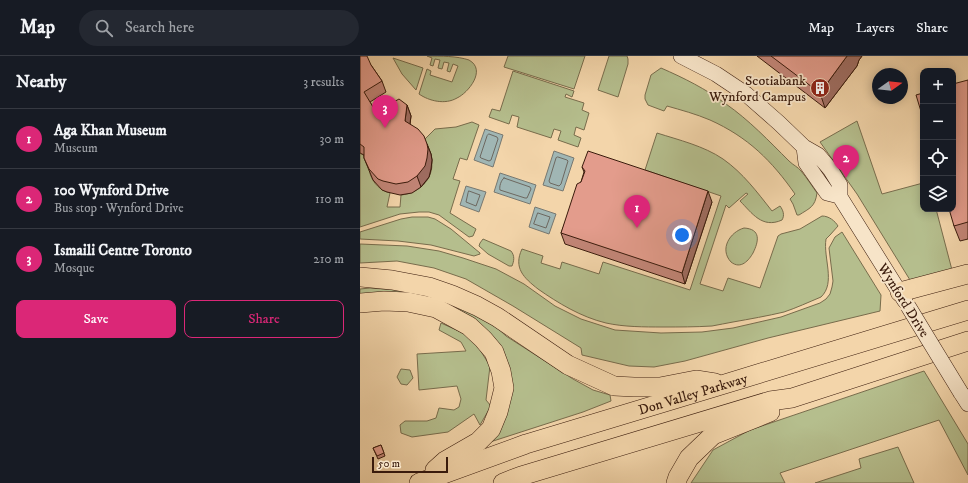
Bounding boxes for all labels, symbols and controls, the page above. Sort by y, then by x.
search box [79,10,359,46]
text: Map [20,16,55,39]
icon: search [93,17,115,39]
text: Search here [125,18,194,37]
text: Map [808,19,834,37]
text: Layers [856,19,894,37]
text: Share [916,19,948,37]
north arrow [872,68,908,104]
map controls [920,68,956,212]
button: + [920,68,956,104]
text: Nearby [16,71,66,93]
place label: Scotiabank Wynford Campus [708,72,806,106]
text: 3 results [303,74,344,90]
building icon: Scotiabank Wynford Campus [809,77,831,99]
pin: 3 [372,95,398,128]
button: − [920,104,956,140]
text: Aga Khan Museum [54,121,167,140]
text: 1 [27,131,31,147]
text: 30 m [320,131,344,147]
text: Museum [54,140,98,156]
button: locate [920,140,956,176]
pin: 2 [833,145,859,178]
button: layers [920,176,956,212]
text: 100 Wynford Drive [54,181,169,200]
text: 2 [26,191,32,207]
text: 110 m [315,191,344,207]
pin: 1 [624,195,650,228]
text: Bus stop · Wynford Drive [54,200,184,216]
your location [672,225,692,245]
text: Ismaili Centre Toronto [54,241,192,260]
text: 3 [27,251,31,267]
text: 210 m [313,251,344,267]
street label: Wynford Drive [873,259,933,341]
text: Mosque [54,260,94,276]
button: Save [16,300,176,338]
button: Share [184,300,344,338]
street label: Don Valley Parkway [636,370,750,420]
scale bar [372,455,448,474]
text: 50 m [378,457,400,471]

